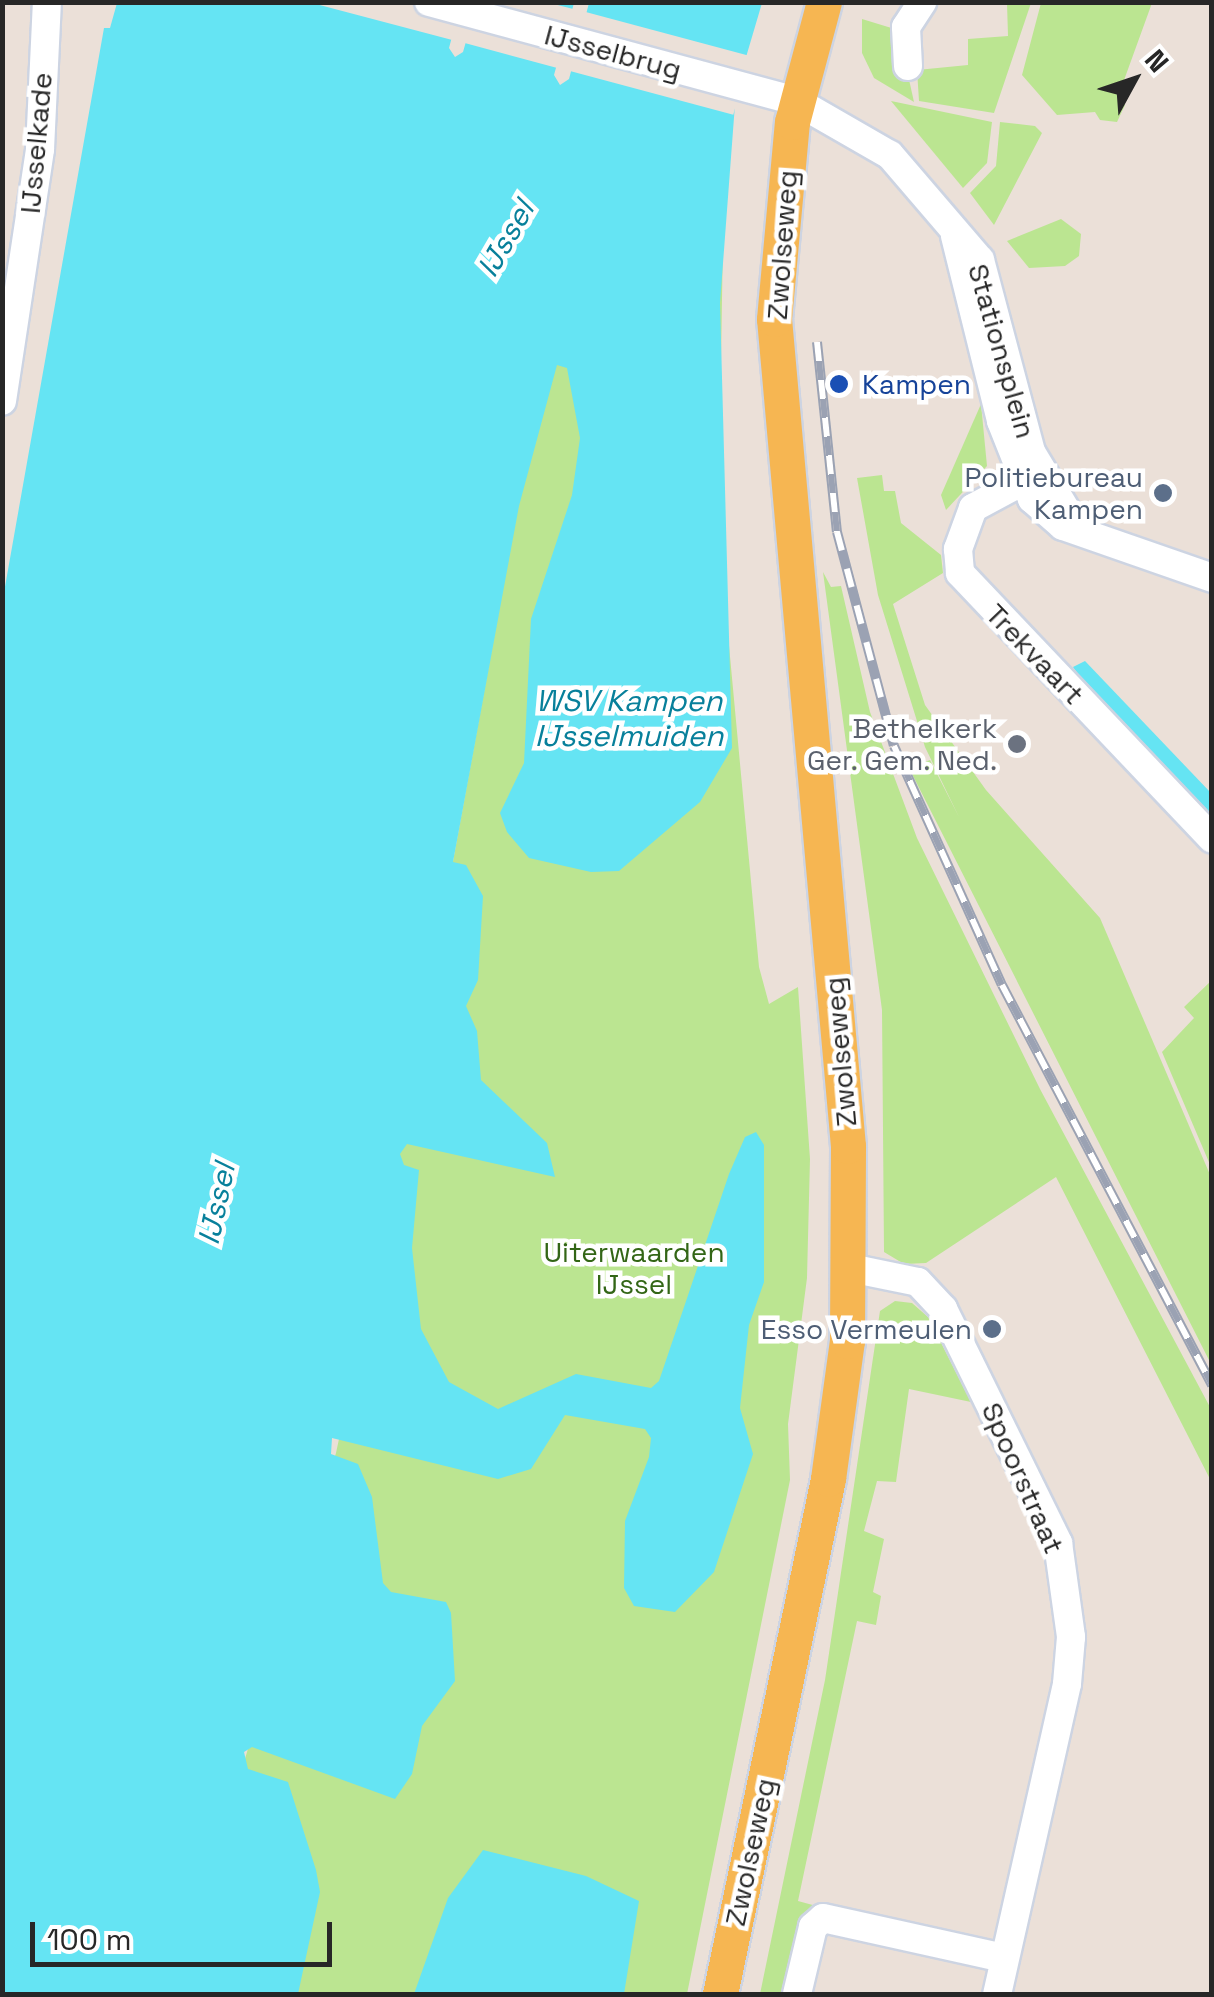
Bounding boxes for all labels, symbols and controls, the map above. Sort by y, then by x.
street label: IJsselbrug [541,18,685,86]
north arrow [1084,30,1184,130]
text: N [1137,42,1177,79]
street label: IJsselkade [13,71,59,215]
street label: Zwolseweg [760,169,804,321]
water label: IJssel [470,195,542,283]
street label: Stationsplein [961,260,1043,442]
place label: Kampen [862,367,971,401]
marker: Kampen [826,371,852,397]
place label: Politiebureau Kampen [965,460,1143,526]
marker: Politiebureau Kampen [1152,482,1174,504]
street label: Trekvaart [979,597,1091,711]
water label: WSV Kampen IJsselmuiden [535,683,723,754]
place label: Bethelkerk Ger. Gem. Ned. [805,711,997,777]
marker: Bethelkerk Ger. Gem. Ned. [1006,733,1028,755]
street label: Zwolseweg [817,976,863,1128]
water label: IJssel [191,1160,243,1248]
park label: Uiterwaarden IJssel [543,1235,725,1301]
place label: Esso Vermeulen [760,1312,972,1346]
marker: Esso Vermeulen [981,1318,1003,1340]
street label: Spoorstraat [975,1397,1071,1559]
street label: Zwolseweg [718,1775,782,1929]
scale bar [35,1902,338,1964]
text: 100 m [47,1920,132,1959]

